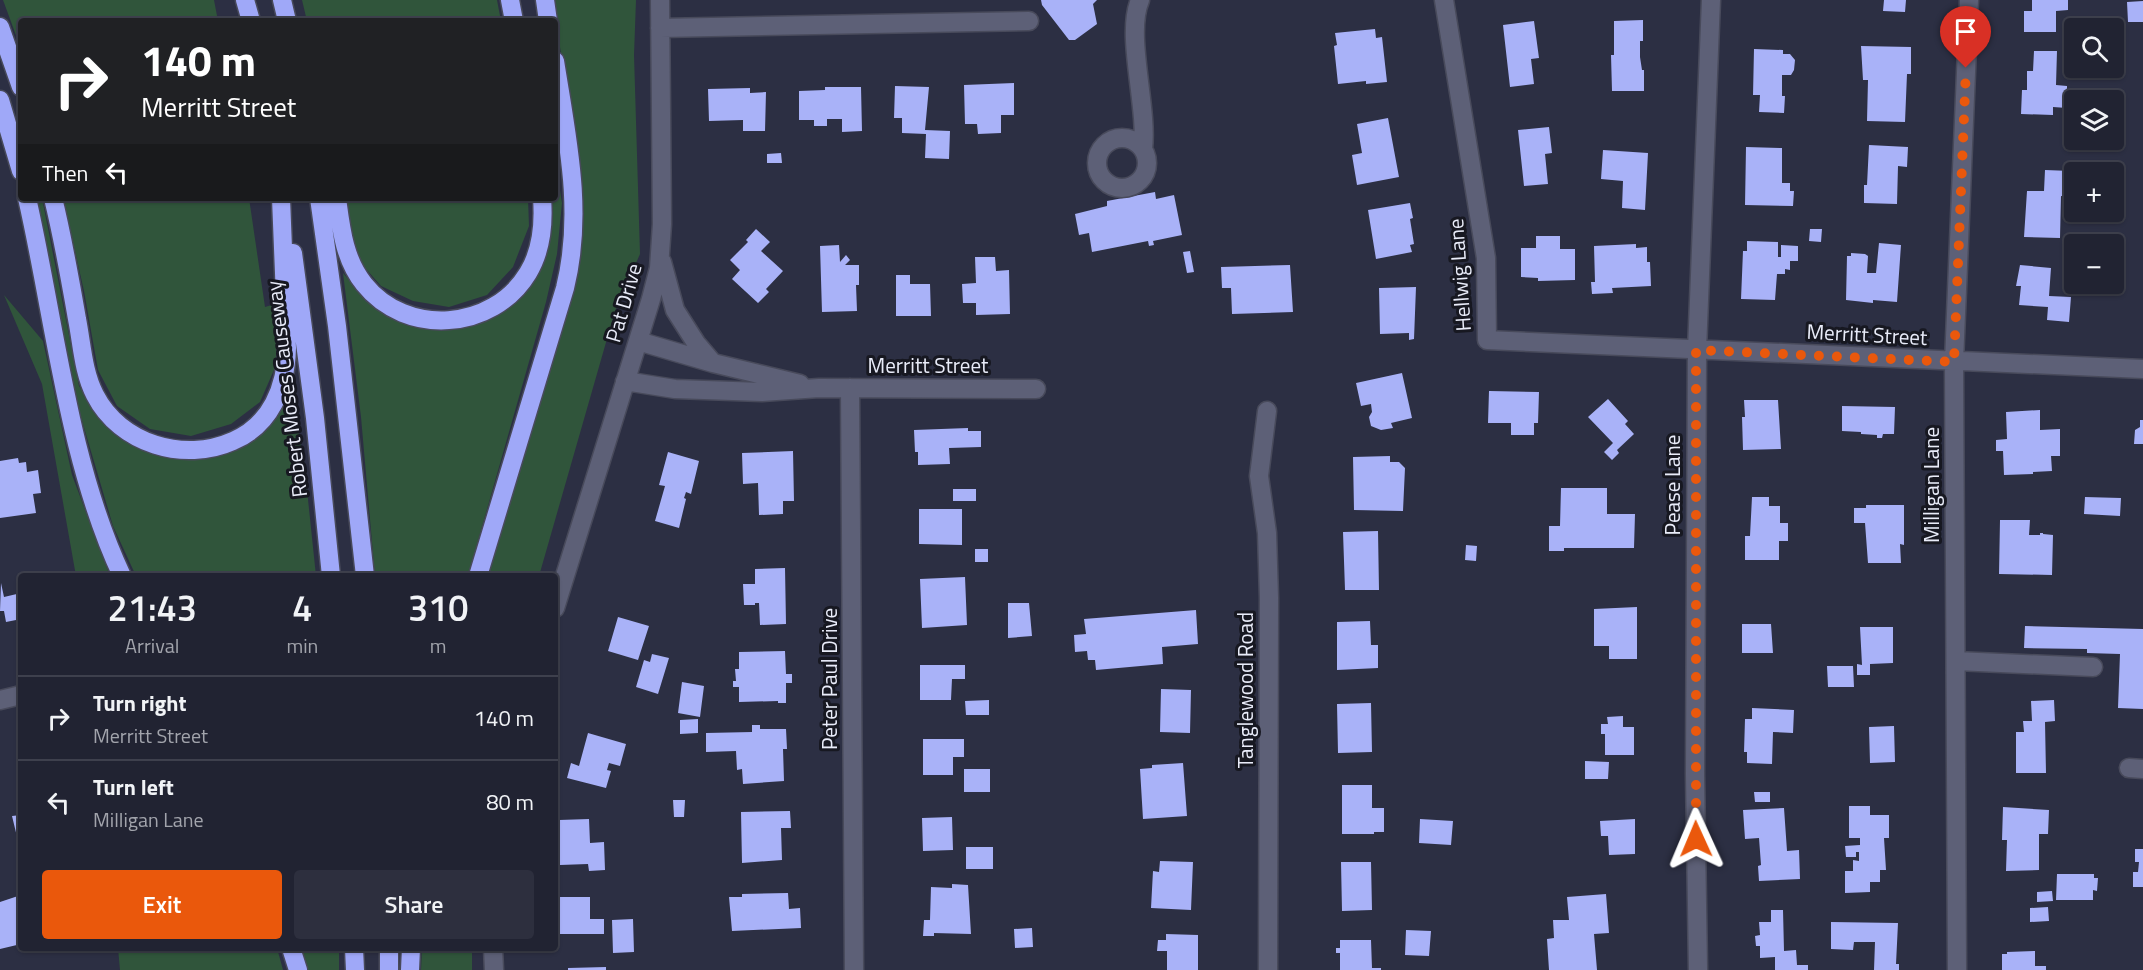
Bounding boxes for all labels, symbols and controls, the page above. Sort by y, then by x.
pin [1940,6,1991,68]
icon: arrive [1949,15,1982,48]
map controls [2064,18,2124,294]
button: search [2064,18,2124,78]
text: 140 m [141,28,256,92]
icon: right [42,42,120,120]
text: Merritt Street [141,86,296,127]
button: layers [2064,90,2124,150]
text: Then [42,156,88,190]
icon: left [100,156,133,189]
button: + [2064,162,2124,222]
street label: Hellwig Lane [1439,218,1479,332]
button: − [2064,234,2124,294]
street label: Pat Drive [597,259,650,346]
street label: Robert Moses Causeway [257,279,315,499]
street label: Merritt Street [1806,315,1929,353]
street label: Merritt Street [868,349,989,381]
street label: Milligan Lane [1915,427,1947,543]
street label: Pease Lane [1656,435,1688,535]
text: 21:43 [108,580,197,635]
text: 4 [292,580,312,635]
text: 310 [408,580,468,635]
street label: Peter Paul Drive [813,608,845,750]
street label: Tanglewood Road [1229,612,1261,768]
text: Arrival [125,630,179,661]
text: min [286,630,318,661]
text: m [430,630,446,661]
text: Turn right [93,686,187,720]
text: 140 m [474,701,534,735]
icon: right [42,702,75,735]
text: Merritt Street [93,720,208,751]
text: Turn left [93,770,174,804]
text: 80 m [486,785,534,819]
icon: left [42,786,75,819]
text: Milligan Lane [93,804,204,835]
position arrow [1664,807,1728,871]
button: Exit [42,870,282,939]
button: Share [294,870,534,939]

